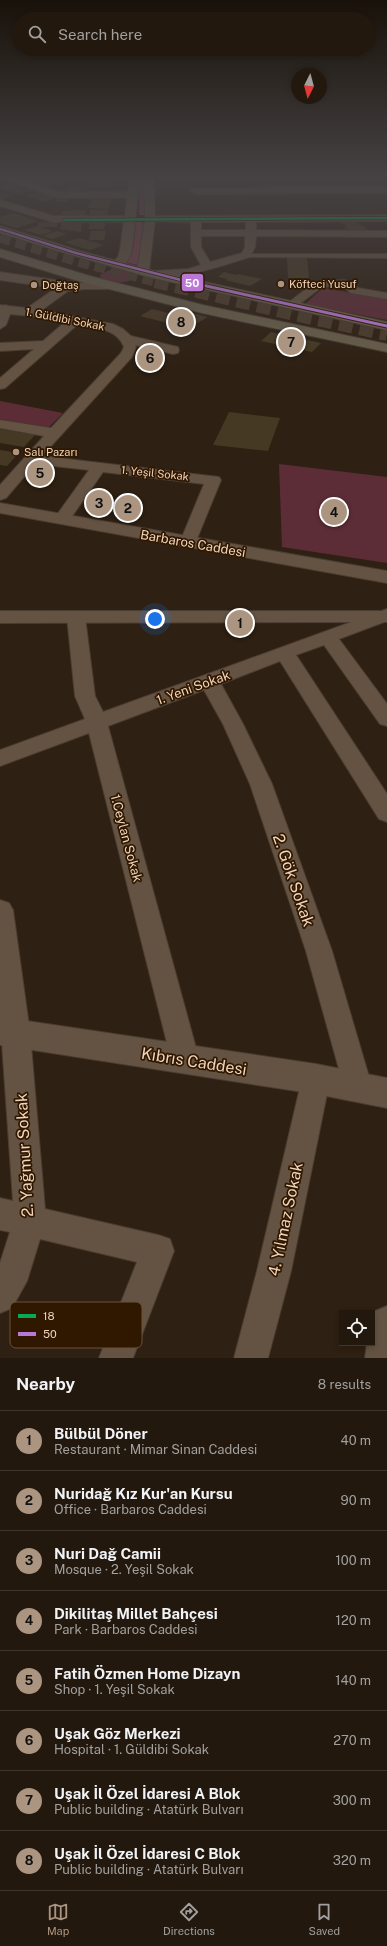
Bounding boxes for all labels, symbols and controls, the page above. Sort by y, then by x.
search box [12,12,375,56]
icon: search [26,23,48,45]
text: Search here [58,26,142,43]
north arrow [291,68,327,104]
line badge: 50 [181,273,204,292]
text: 50 [185,277,199,289]
place label: Köfteci Yusuf [289,278,357,290]
place label: Doğtaş [42,279,79,292]
marker: Köfteci Yusuf [276,279,286,289]
marker: Doğtaş [29,280,39,290]
street label: 1. Güldibi Sokak [24,305,106,333]
pin: 8 [168,307,194,337]
pin: 7 [278,327,304,357]
pin: 6 [137,343,163,373]
place label: Salı Pazarı [24,446,77,458]
marker: Salı Pazarı [11,447,21,457]
pin: 5 [27,458,53,488]
street label: 1. Yeşil Sokak [120,463,189,484]
pin: 3 [86,488,112,518]
pin: 2 [115,493,141,523]
pin: 4 [321,497,347,527]
street label: Barbaros Caddesi [139,527,247,560]
pin: 1 [227,608,253,638]
your location [145,609,165,629]
street label: 1. Yeni Sokak [154,667,232,708]
street label: 1.Ceylan Sokak [108,793,145,884]
street label: 2. Gök Sokak [269,831,318,929]
street label: Kıbrıs Caddesi [140,1044,248,1079]
street label: 2. Yağmur Sokak [12,1092,37,1217]
street label: 4. Yılmaz Sokak [264,1160,307,1278]
legend [10,1302,142,1348]
text: 18 [43,1310,55,1322]
map controls [339,1310,375,1346]
button: locate [339,1310,375,1346]
text: 50 [43,1328,57,1340]
text: Nearby [16,1374,75,1394]
text: 8 results [318,1377,371,1392]
text: Bülbül Döner [54,1425,148,1442]
text: 1 [26,1433,32,1448]
text: 40 m [340,1433,371,1448]
text: Restaurant · Mimar Sinan Caddesi [54,1442,257,1457]
text: Nuridağ Kız Kur'an Kursu [54,1485,233,1502]
text: 2 [25,1493,33,1508]
text: 90 m [341,1493,371,1508]
text: Office · Barbaros Caddesi [54,1502,207,1517]
text: Nuri Dağ Camii [54,1545,161,1562]
text: 3 [25,1553,33,1568]
text: 100 m [335,1553,371,1568]
text: Mosque · 2. Yeşil Sokak [54,1562,194,1577]
text: Dikilitaş Millet Bahçesi [54,1605,218,1622]
text: 4 [25,1613,33,1628]
text: 120 m [336,1613,371,1628]
text: Park · Barbaros Caddesi [54,1622,197,1637]
text: Fatih Özmen Home Dizayn [54,1665,240,1682]
text: 5 [25,1673,33,1688]
text: 140 m [335,1673,371,1688]
text: Shop · 1. Yeşil Sokak [54,1682,175,1697]
text: Uşak Göz Merkezi [54,1725,181,1742]
text: 6 [25,1733,33,1748]
text: 270 m [333,1733,371,1748]
text: Hospital · 1. Güldibi Sokak [54,1742,209,1757]
text: Uşak İl Özel İdaresi A Blok [54,1785,241,1802]
text: 7 [25,1793,33,1808]
text: 300 m [333,1793,371,1808]
text: Public building · Atatürk Bulvarı [54,1802,244,1817]
text: Uşak İl Özel İdaresi C Blok [54,1845,240,1862]
text: 8 [25,1853,33,1868]
text: 320 m [333,1853,371,1868]
text: Public building · Atatürk Bulvarı [54,1862,244,1877]
tab: Map [47,1901,69,1937]
tab: Directions [163,1901,215,1937]
tab: Saved [309,1901,340,1937]

